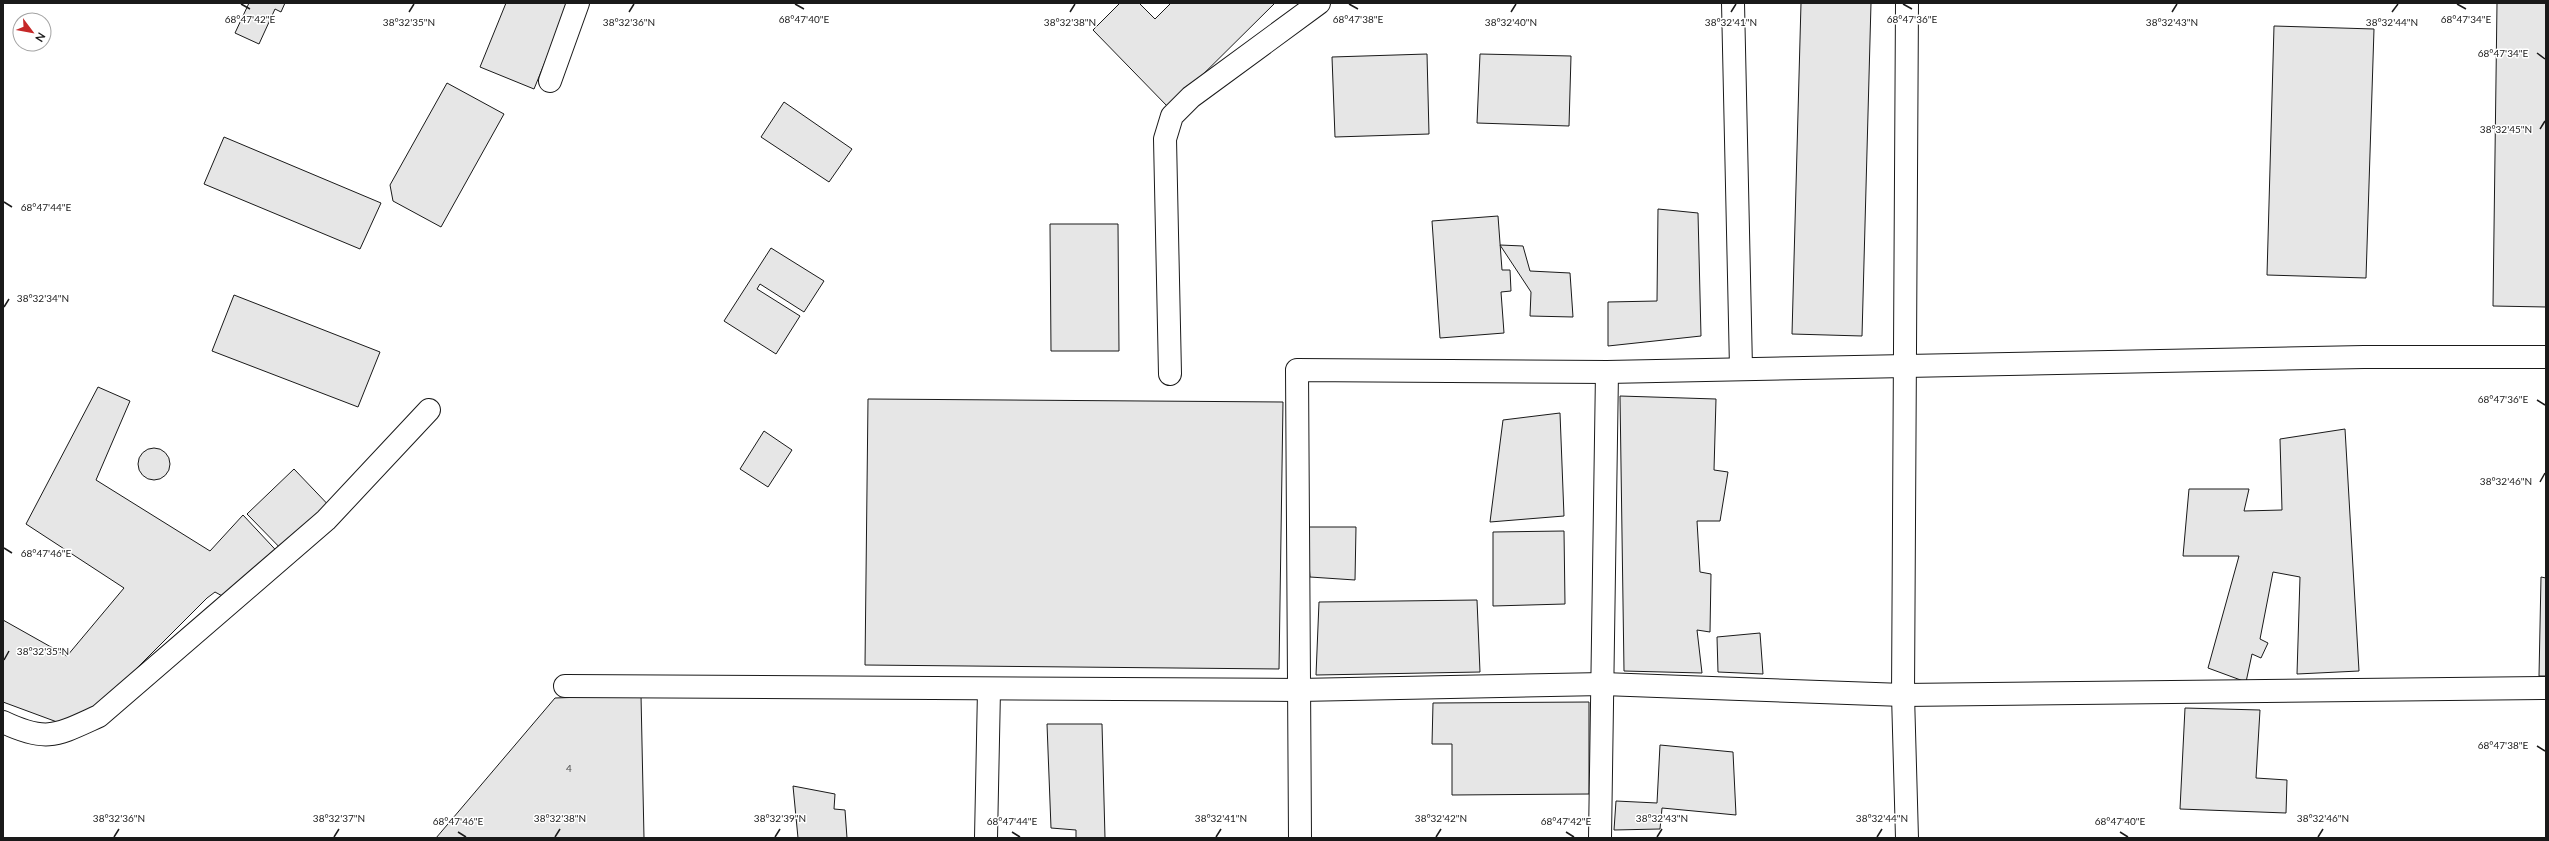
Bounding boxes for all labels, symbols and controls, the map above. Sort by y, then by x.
north arrow [12,12,52,52]
text: 68°47'42"E [225,13,275,25]
text: 68°47'40"E [779,13,829,25]
text: 68°47'38"E [1333,13,1383,25]
text: 68°47'36"E [1887,13,1937,25]
text: 68°47'34"E [2441,13,2491,25]
text: 38°32'35"N [383,16,435,28]
text: 38°32'36"N [603,16,655,28]
text: 38°32'38"N [1044,16,1096,28]
text: 38°32'40"N [1485,16,1537,28]
text: 38°32'41"N [1705,16,1757,28]
text: 38°32'43"N [2146,16,2198,28]
text: 38°32'44"N [2366,16,2418,28]
text: N [33,31,49,45]
text: 68°47'34"E [2478,47,2528,59]
text: 38°32'45"N [2480,123,2532,135]
text: 68°47'44"E [21,201,71,213]
text: 38°32'34"N [17,292,69,304]
text: 68°47'36"E [2478,393,2528,405]
text: 38°32'46"N [2480,475,2532,487]
text: 68°47'46"E [21,547,71,559]
text: 38°32'35"N [17,645,69,657]
text: 68°47'38"E [2478,739,2528,751]
house number: 4 [566,762,572,774]
text: 38°32'36"N [93,812,145,824]
text: 38°32'37"N [313,812,365,824]
text: 38°32'38"N [534,812,586,824]
text: 38°32'39"N [754,812,806,824]
text: 38°32'41"N [1195,812,1247,824]
text: 38°32'42"N [1415,812,1467,824]
text: 38°32'43"N [1636,812,1688,824]
text: 38°32'44"N [1856,812,1908,824]
text: 38°32'46"N [2297,812,2349,824]
text: 68°47'46"E [433,815,483,827]
text: 68°47'44"E [987,815,1037,827]
text: 68°47'42"E [1541,815,1591,827]
text: 68°47'40"E [2095,815,2145,827]

